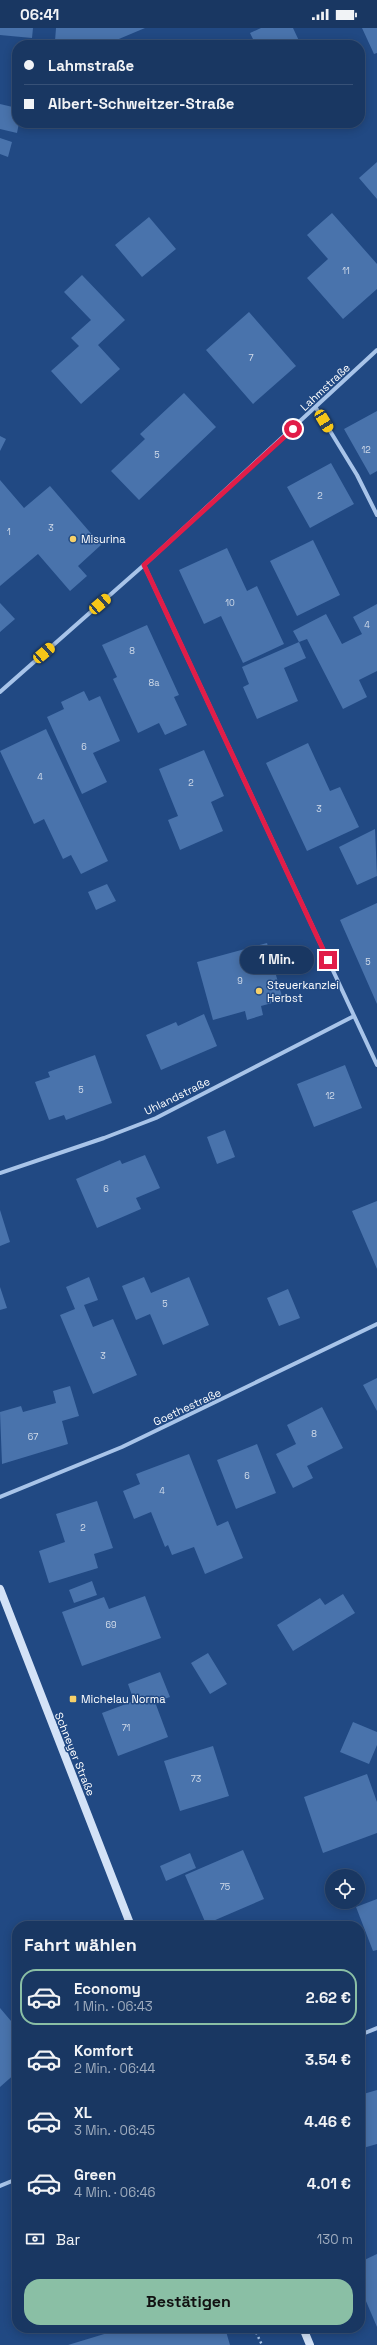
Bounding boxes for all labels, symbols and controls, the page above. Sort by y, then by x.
text: 06:41 [20,5,59,24]
text: Lahmstraße [48,56,134,75]
text: Albert-Schweitzer-Straße [48,94,234,113]
house number: 11 [342,265,350,277]
house number: 7 [248,352,254,364]
street label: Lahmstraße [297,360,353,414]
car [313,408,335,434]
route start [284,420,302,438]
house number: 12 [361,444,371,456]
house number: 5 [154,449,160,461]
house number: 2 [317,490,323,502]
house number: 3 [48,522,54,534]
house number: 1 [7,526,11,538]
place label: Misurina [81,532,126,546]
marker: Misurina [68,534,78,544]
car [87,592,113,616]
house number: 10 [225,597,235,609]
house number: 4 [364,619,370,631]
car [31,641,57,665]
house number: 8 [129,645,135,657]
house number: 8a [149,677,159,689]
house number: 6 [81,741,87,753]
house number: 4 [37,771,43,783]
house number: 2 [188,777,194,789]
house number: 3 [316,803,322,815]
callout: 1 Min. [240,946,314,974]
text: 1 Min. [259,951,295,968]
route end [319,951,337,969]
house number: 5 [365,956,371,968]
house number: 9 [237,975,243,987]
place label: Steuerkanzlei Herbst [267,978,339,1005]
marker: Steuerkanzlei Herbst [254,986,264,996]
street label: Uhlandstraße [142,1074,212,1118]
house number: 5 [78,1084,84,1096]
house number: 12 [325,1090,335,1102]
house number: 6 [103,1183,109,1195]
house number: 5 [162,1298,168,1310]
house number: 3 [100,1350,106,1362]
street label: Goethestraße [151,1385,223,1429]
house number: 8 [311,1428,317,1440]
house number: 67 [28,1431,38,1443]
house number: 6 [244,1470,250,1482]
house number: 4 [159,1485,165,1497]
house number: 2 [80,1522,86,1534]
house number: 69 [105,1619,117,1631]
place label: Michelau Norma [81,1692,166,1706]
marker: Michelau Norma [68,1694,78,1704]
street label: Schneyer Straße [52,1710,98,1798]
house number: 71 [122,1722,131,1734]
house number: 73 [191,1773,201,1785]
map controls [325,1869,365,1909]
button: locate [325,1869,365,1909]
house number: 75 [220,1881,230,1893]
text: Fahrt wählen [24,1933,137,1956]
icon: car [26,1979,62,2015]
text: Economy [74,1979,141,1998]
text: 2.62 € [306,1988,351,2007]
text: 1 Min. · 06:43 [74,1998,153,2015]
icon: car [26,2041,62,2077]
text: Komfort [74,2041,133,2060]
text: 3.54 € [305,2050,351,2069]
text: 2 Min. · 06:44 [74,2060,155,2077]
icon: car [26,2103,62,2139]
text: XL [74,2103,92,2122]
text: 4.46 € [304,2112,351,2131]
text: 3 Min. · 06:45 [74,2122,155,2139]
icon: car [26,2165,62,2201]
text: Green [74,2165,116,2184]
text: 4.01 € [307,2174,351,2193]
text: 4 Min. · 06:46 [74,2184,156,2201]
icon: cash [24,2228,46,2250]
text: Bar [56,2230,80,2249]
text: 130 m [317,2231,353,2248]
button: Bestätigen [24,2279,353,2325]

